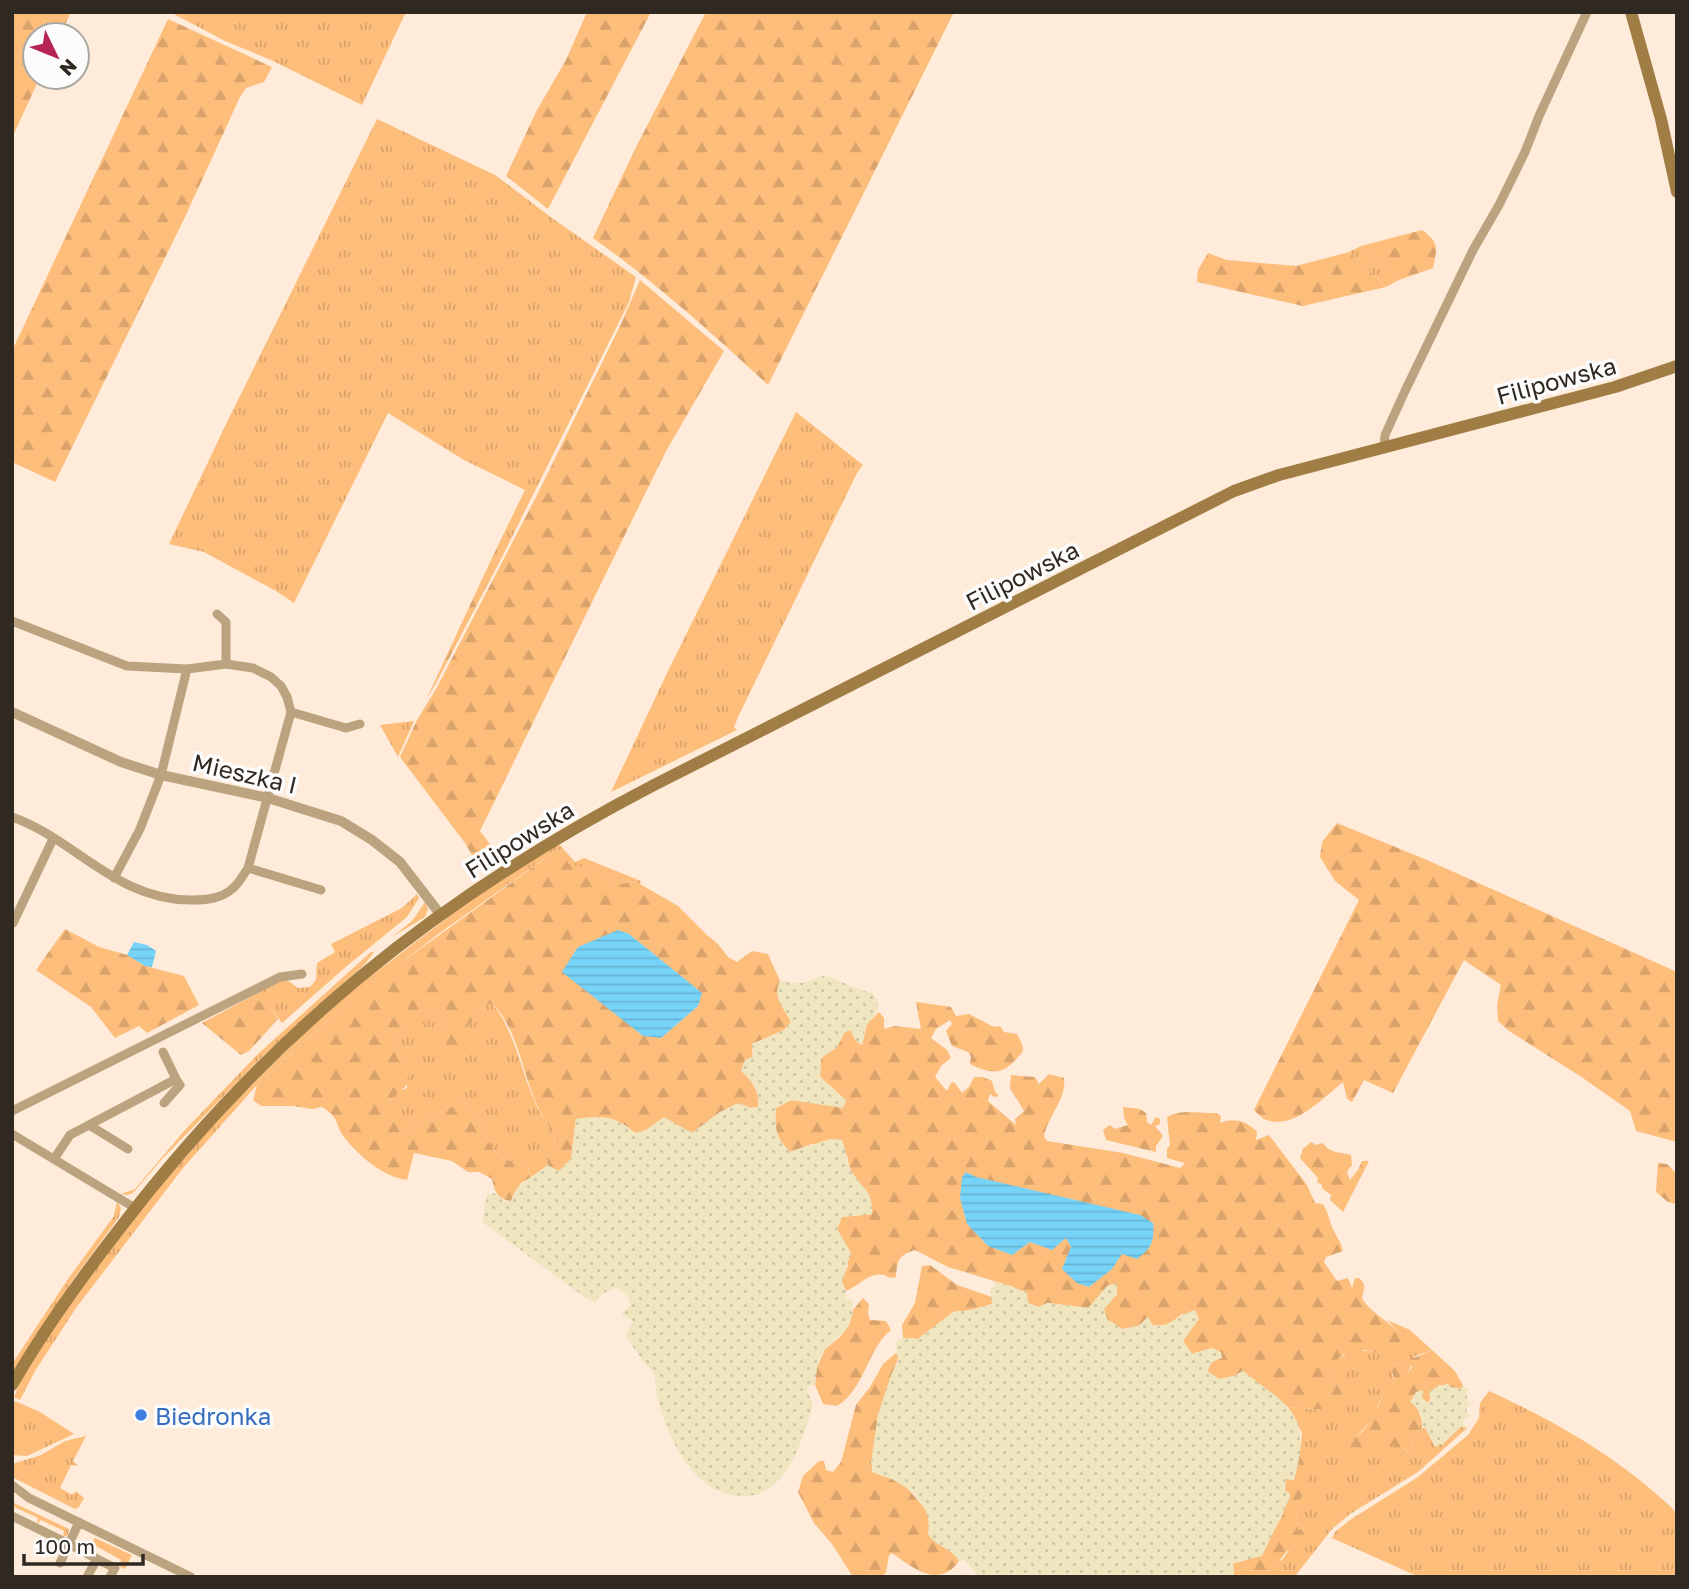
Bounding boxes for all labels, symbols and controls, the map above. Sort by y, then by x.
north arrow [21,21,91,91]
text: N [55,55,82,81]
street label: Filipowska [1493,350,1619,410]
street label: Filipowska [961,534,1083,616]
street label: Mieszka I [190,747,300,799]
street label: Filipowska [459,794,579,884]
place label: Biedronka [155,1401,271,1430]
marker: Biedronka [133,1407,149,1423]
scale bar [24,1522,144,1566]
text: 100 m [35,1533,95,1559]

